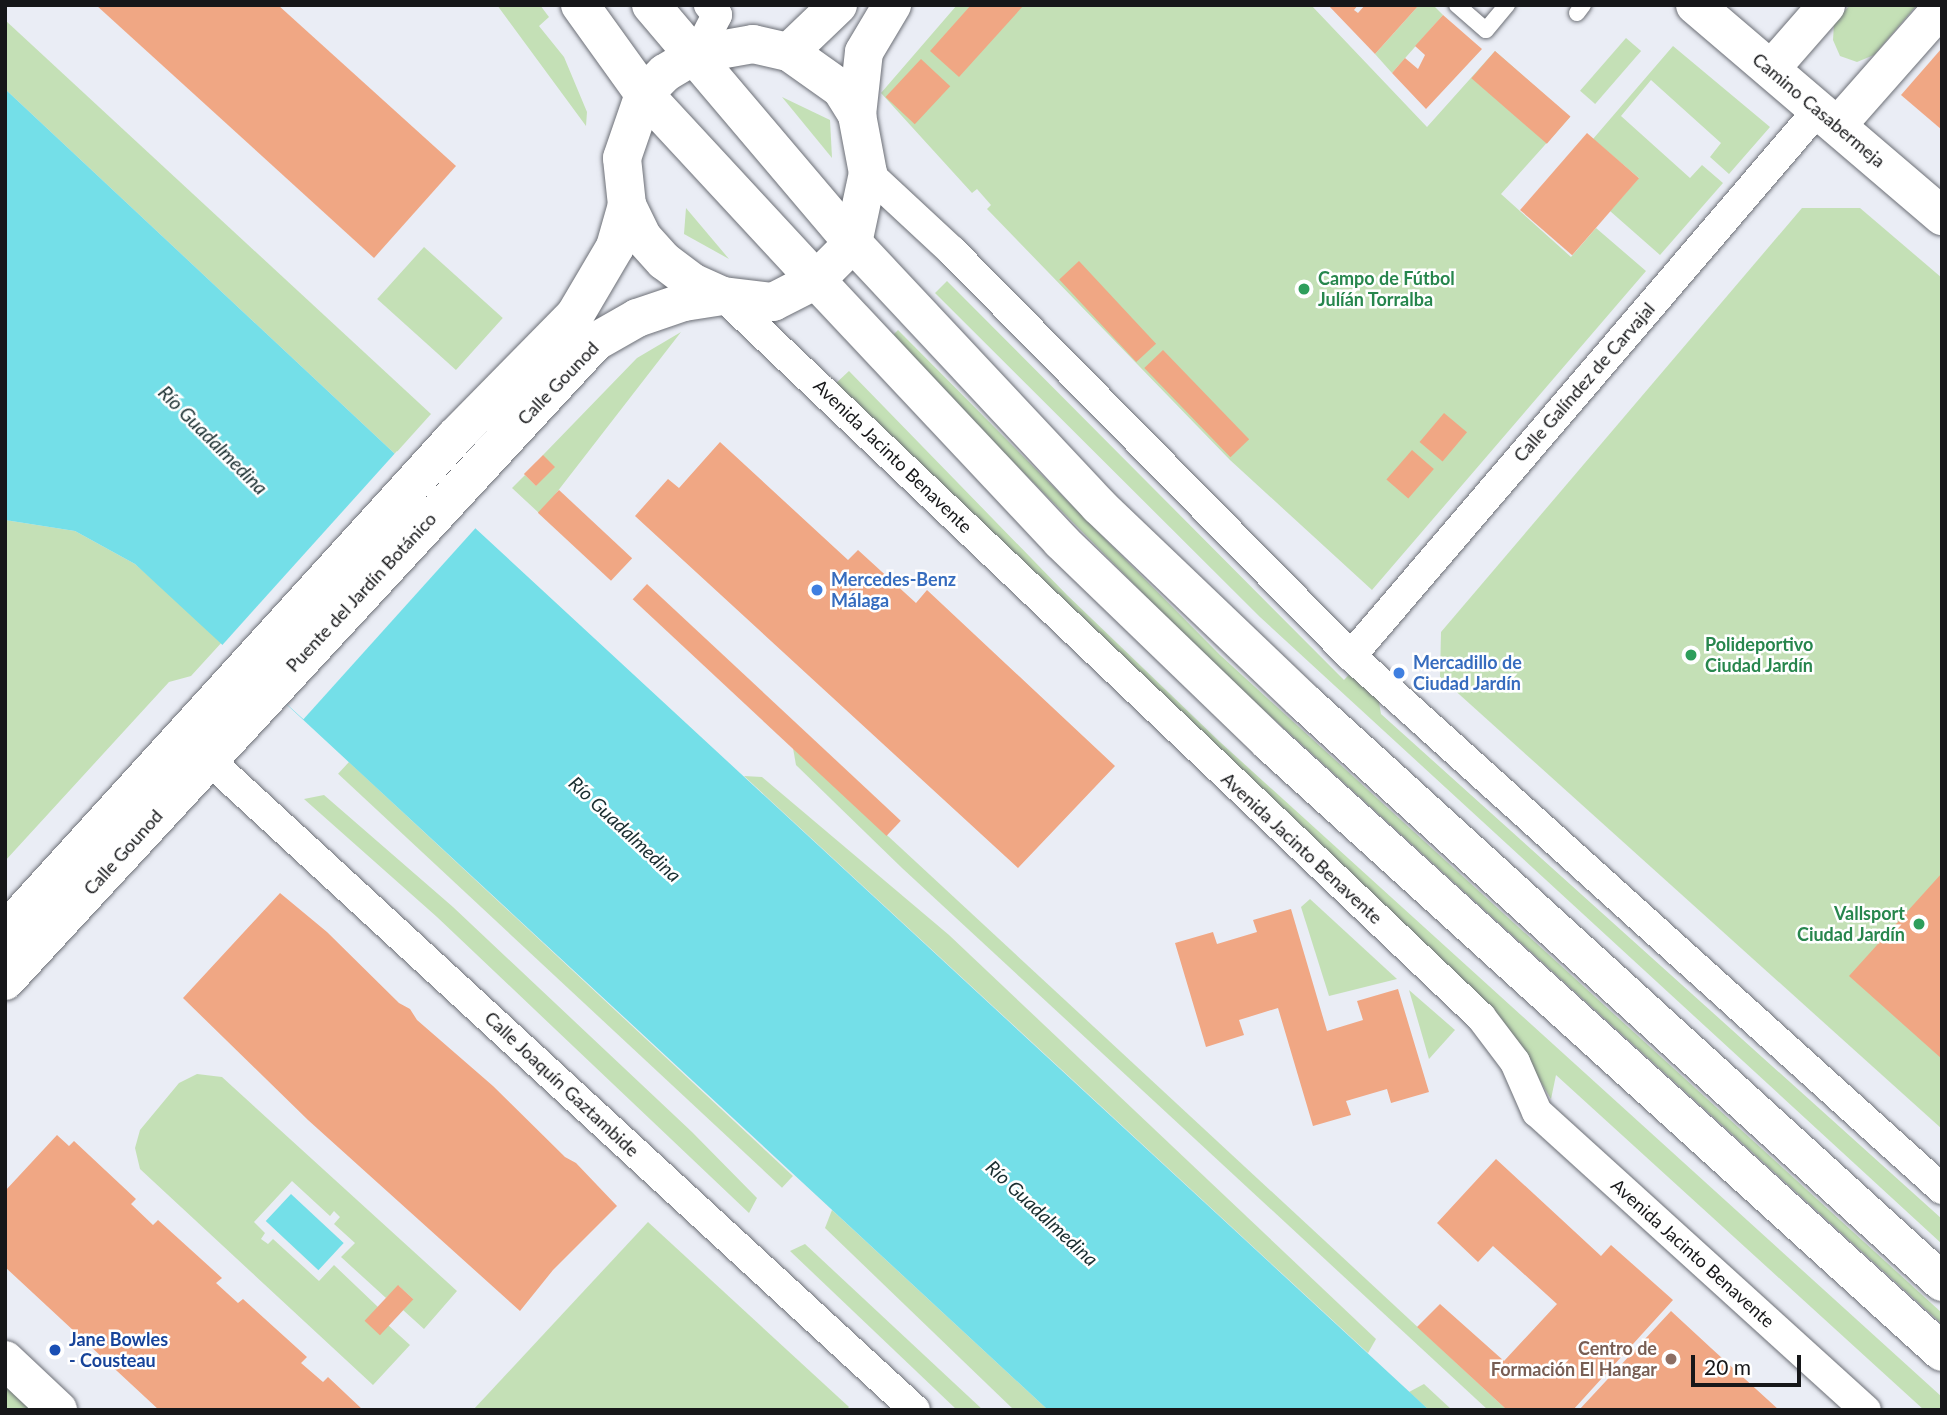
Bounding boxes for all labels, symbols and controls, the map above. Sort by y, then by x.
street label: Camino Casabermeja [1748,48,1890,172]
place label: Campo de Fútbol Julíán Torralba [1318,268,1455,310]
marker: Campo de Fútbol Julíán Torralba [1296,281,1312,297]
street label: Calle Galíndez de Carvajal [1509,298,1659,466]
street label: Calle Gounod [513,337,603,429]
street label: Avenida Jacinto Benavente [809,374,977,538]
water label: Río Guadalmedina [154,381,272,499]
street label: Puente del Jardín Botánico [281,508,441,676]
place label: Mercedes-Benz Málaga [831,569,956,612]
marker: Mercedes-Benz Málaga [809,582,825,598]
place label: Polideportivo Ciudad Jardín [1705,634,1814,676]
marker: Polideportivo Ciudad Jardín [1683,647,1699,663]
place label: Mercadillo de Ciudad Jardín [1413,652,1522,694]
marker: Mercadillo de Ciudad Jardín [1391,665,1407,681]
street label: Avenida Jacinto Benavente [1217,768,1387,928]
water label: Río Guadalmedina [564,771,686,887]
street label: Calle Gounod [79,805,167,899]
place label: Vallsport Ciudad Jardín [1796,903,1905,946]
marker: Vallsport Ciudad Jardín [1911,916,1927,932]
street label: Calle Joaquín Gaztambide [480,1007,644,1161]
water label: Río Guadalmedina [981,1155,1103,1271]
street label: Avenida Jacinto Benavente [1607,1174,1779,1332]
place label: Jane Bowles - Cousteau [69,1329,168,1372]
place label: Centro de Formación El Hangar [1491,1338,1657,1380]
marker: Jane Bowles - Cousteau [47,1342,63,1358]
scale bar [1695,1342,1805,1386]
marker: Centro de Formación El Hangar [1663,1351,1679,1367]
text: 20 m [1704,1354,1751,1379]

